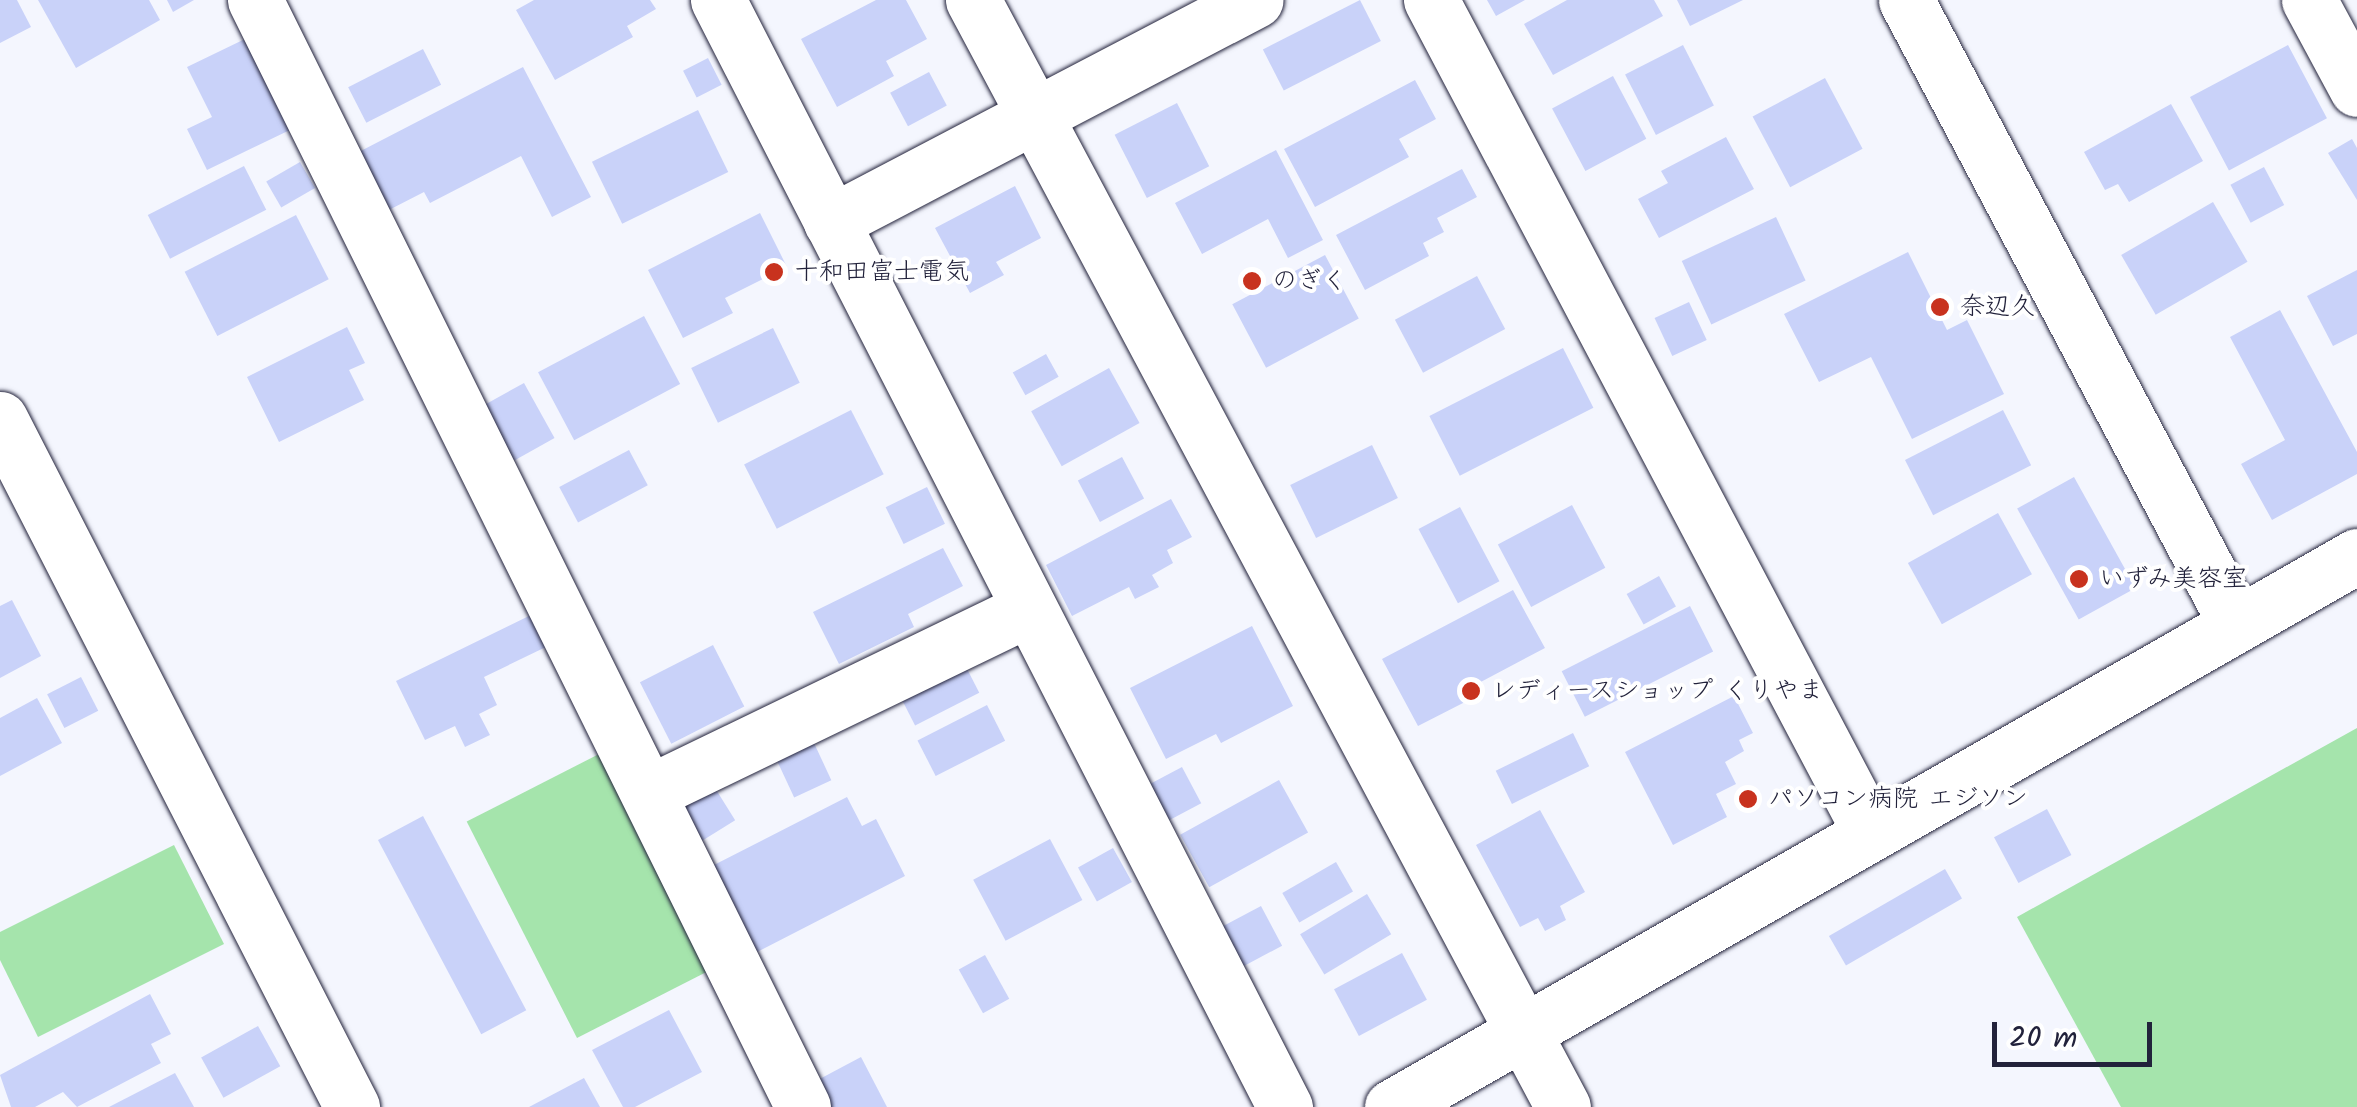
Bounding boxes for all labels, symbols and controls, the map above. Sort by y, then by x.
place label: 十和田富士電気 [794,257,969,287]
marker: 十和田富士電気 [763,261,785,283]
place label: のぎく [1272,266,1347,296]
marker: のぎく [1241,270,1263,292]
place label: 奈辺久 [1960,292,2035,322]
marker: 奈辺久 [1929,296,1951,318]
place label: いずみ美容室 [2099,564,2249,594]
marker: いずみ美容室 [2068,568,2090,590]
place label: レディースショップ くりやま [1491,676,1826,706]
marker: レディースショップ くりやま [1460,680,1482,702]
place label: パソコン病院 エジソン [1768,784,2028,814]
marker: パソコン病院 エジソン [1737,788,1759,810]
scale bar [1997,1002,2157,1064]
text: 20 m [2009,1015,2077,1063]

